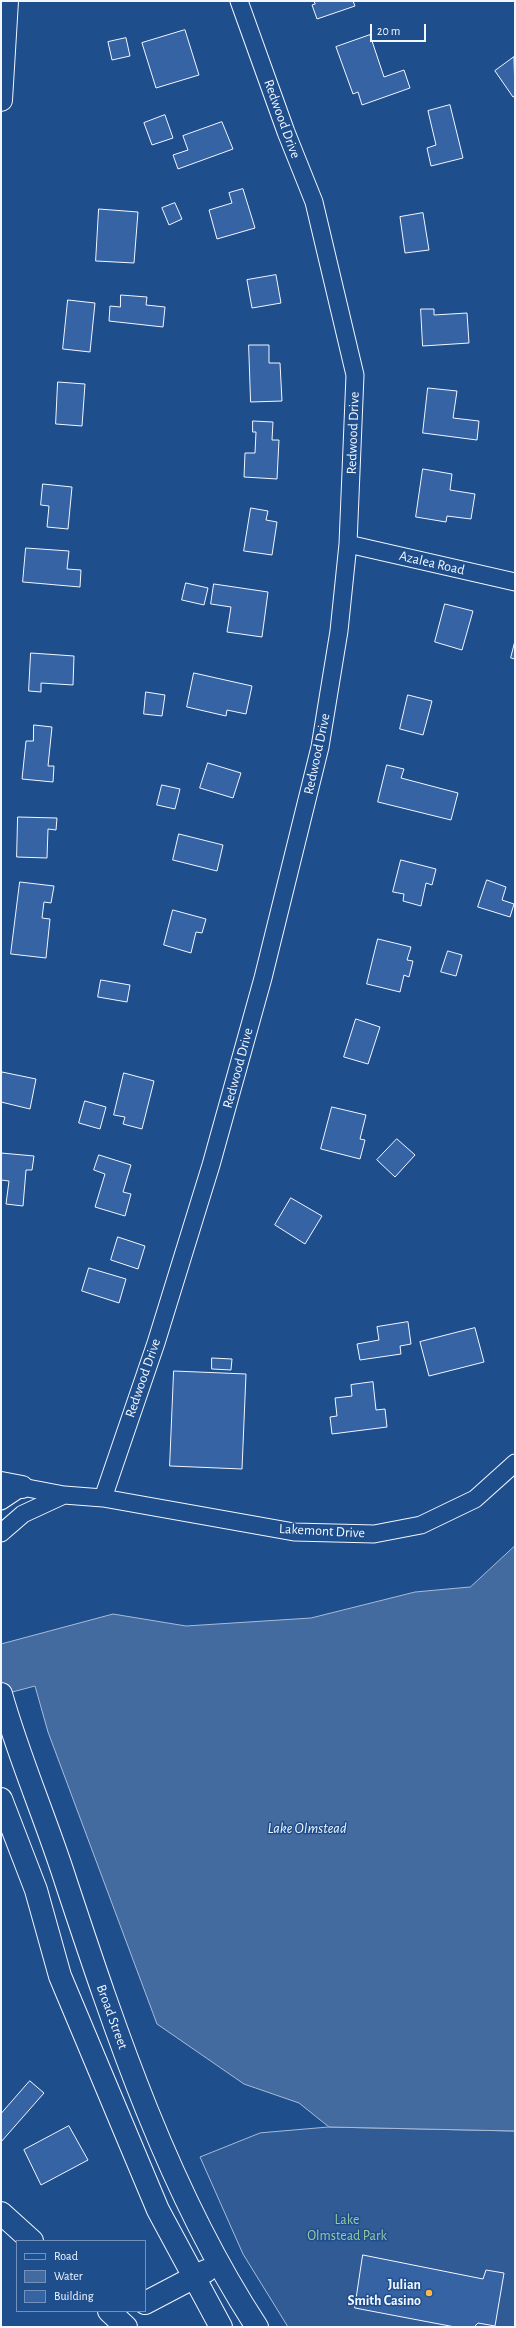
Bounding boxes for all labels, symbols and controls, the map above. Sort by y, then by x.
scale bar [372,16,428,42]
text: 20 m [377,25,400,37]
street label: Redwood Drive [260,77,304,161]
street label: Redwood Drive [343,391,363,475]
street label: Azalea Road [398,547,466,579]
street label: Redwood Drive [300,712,334,796]
street label: Redwood Drive [219,1026,257,1110]
street label: Redwood Drive [122,1336,164,1420]
street label: Lakemont Drive [279,1520,365,1542]
water label: Lake Olmstead [267,1819,347,1837]
street label: Broad Street [93,1982,131,2052]
park label: Lake Olmstead Park [307,2212,387,2244]
legend [16,2240,146,2312]
text: Road [54,2250,78,2262]
text: Water [54,2270,83,2282]
place label: Julian Smith Casino [348,2277,421,2310]
marker: Julian Smith Casino [424,2288,434,2298]
text: Building [54,2290,94,2302]

